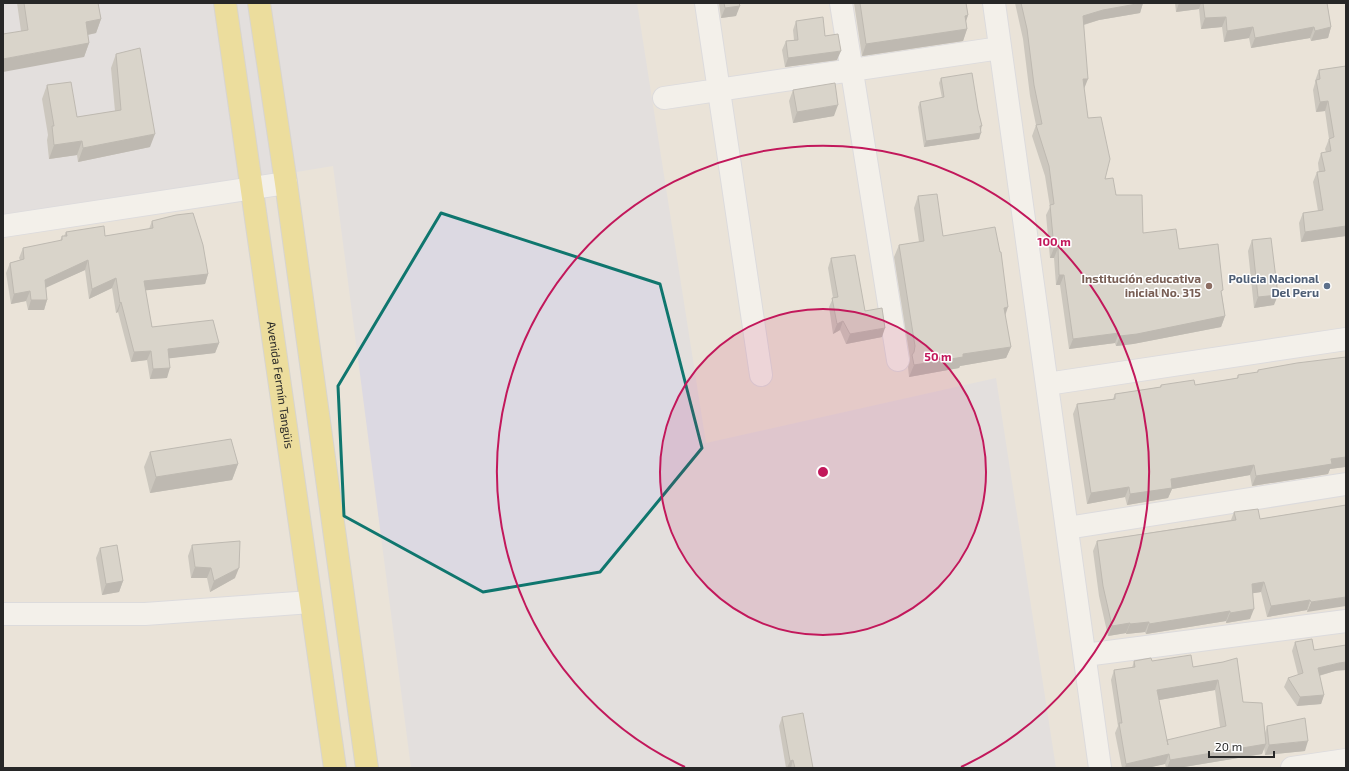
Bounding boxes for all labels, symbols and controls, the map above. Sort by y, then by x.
text: 100 m [1037,234,1071,248]
place label: Institución educativa inicial No. 315 [1082,271,1201,299]
place label: Policia Nacional Del Peru [1228,271,1319,299]
marker: Institución educativa inicial No. 315 [1204,281,1214,291]
marker: Policia Nacional Del Peru [1322,281,1332,291]
street label: Avenida Fermín Tangüis [265,320,297,450]
text: 50 m [924,349,952,363]
centre of rings [816,465,830,479]
scale bar [1209,733,1274,759]
text: 20 m [1215,739,1242,753]

